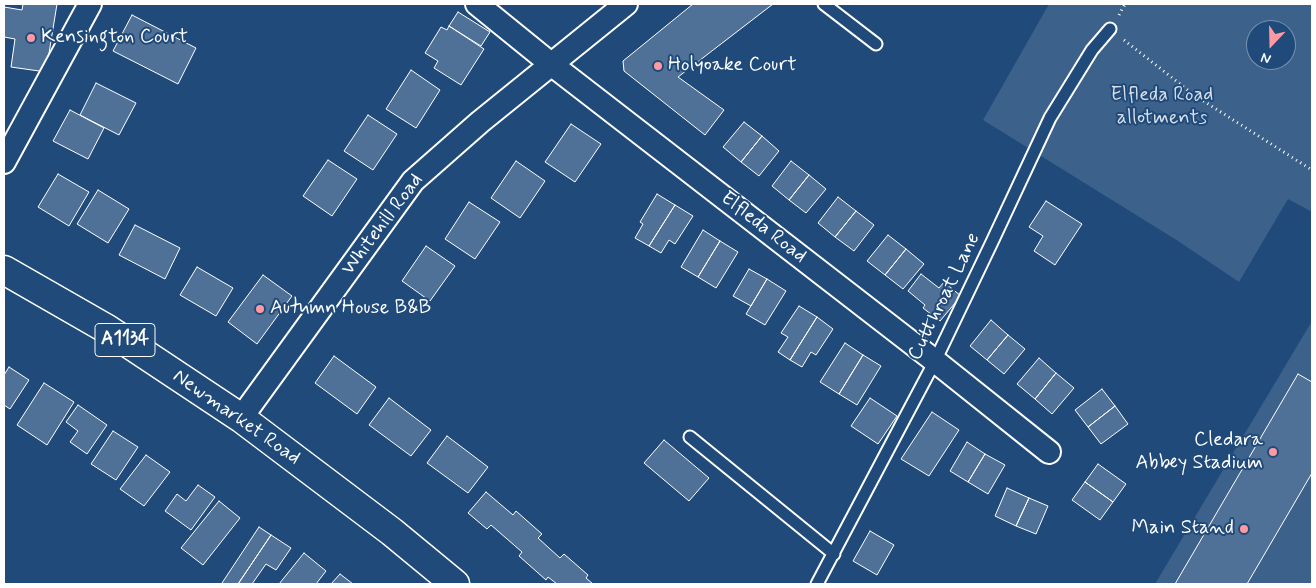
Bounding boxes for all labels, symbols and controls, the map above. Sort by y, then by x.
north arrow [1246,20,1296,70]
place label: Kensington Court [41,26,188,50]
marker: Kensington Court [25,32,37,44]
text: N [1258,48,1274,68]
place label: Holyoake Court [668,54,797,78]
marker: Holyoake Court [652,60,664,72]
park label: Elfleda Road allotments [1111,84,1213,131]
street label: Whitehill Road [337,169,429,281]
street label: Elfleda Road [715,187,811,269]
street label: Cutthroat Lane [904,229,986,365]
place label: Autumn House B&B [270,297,431,321]
marker: Autumn House B&B [254,303,266,315]
road number: A1134 [95,324,155,356]
street label: Newmarket Road [168,365,304,471]
place label: Cledara Abbey Stadium [1135,429,1263,476]
marker: Cledara Abbey Stadium [1267,446,1279,458]
place label: Main Stand [1132,517,1234,541]
marker: Main Stand [1238,523,1250,535]

